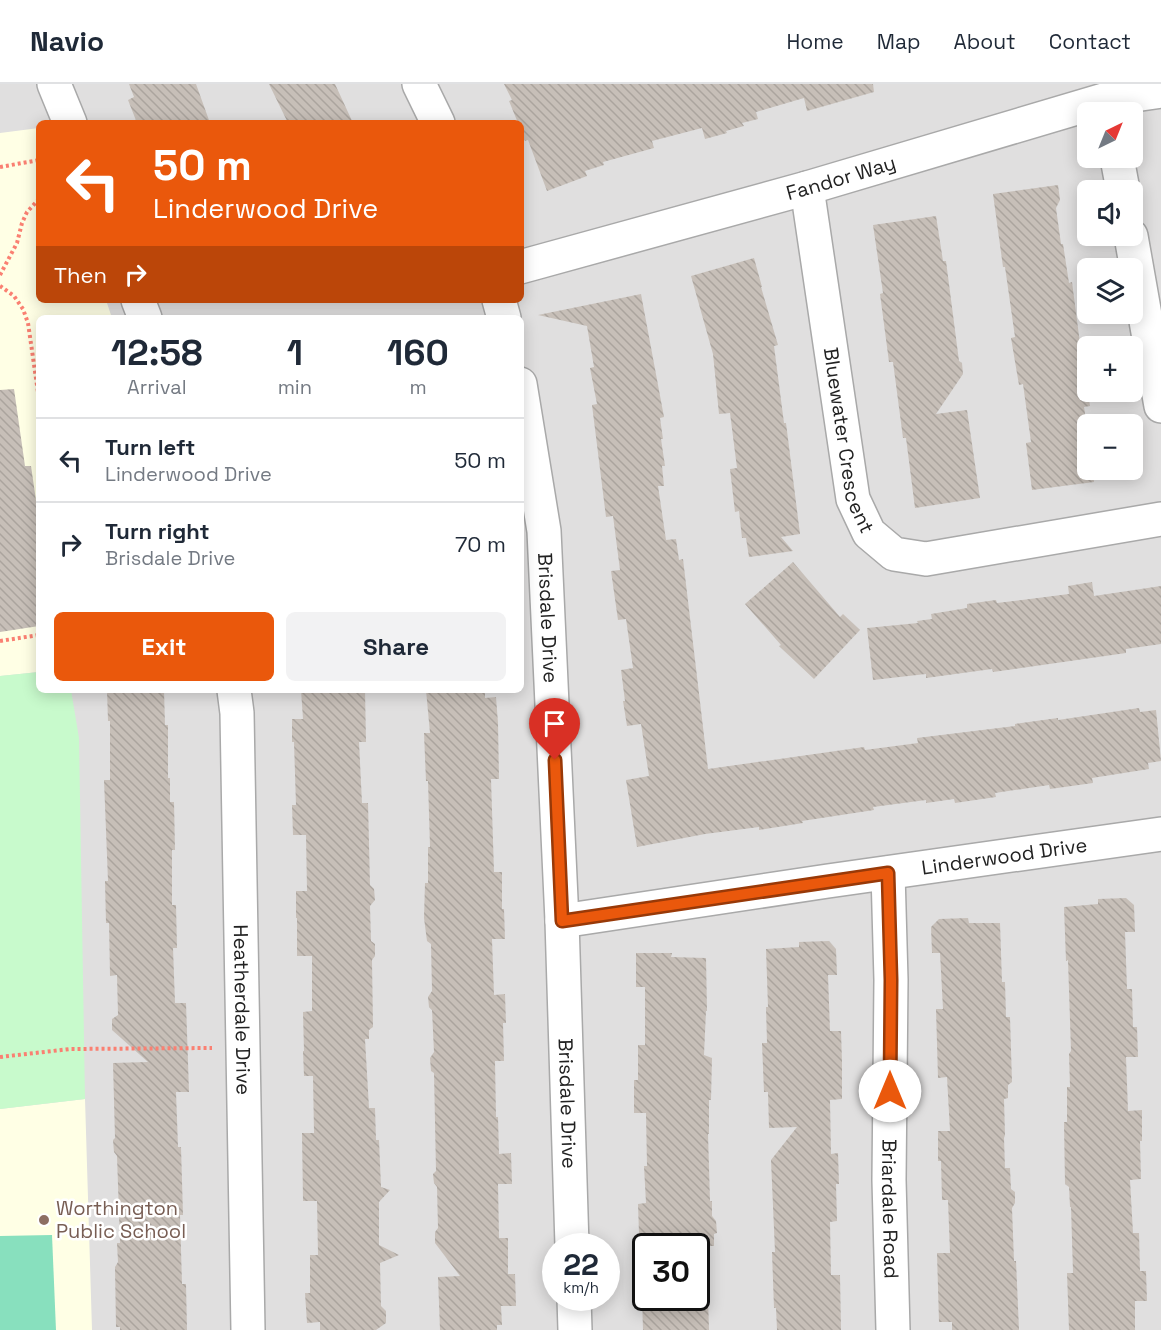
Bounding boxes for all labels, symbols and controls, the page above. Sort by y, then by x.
text: Navio [30,23,104,59]
text: Home [786,28,844,55]
text: Map [877,28,921,55]
text: About [954,28,1016,55]
text: Contact [1049,28,1131,55]
north arrow [1077,102,1143,168]
map controls [1077,102,1143,480]
text: 50 m [153,139,252,192]
icon: left [54,144,132,222]
street label: Fandor Way [783,149,899,206]
button: sound [1077,180,1143,246]
text: Linderwood Drive [153,191,378,226]
icon: right [119,258,152,291]
button: layers [1077,258,1143,324]
text: Then [54,261,107,289]
text: 12:58 [111,330,203,376]
text: 1 [287,330,303,376]
text: 160 [387,330,449,376]
button: + [1077,336,1143,402]
street label: Bluewater Crescent [818,346,880,537]
text: Arrival [127,374,187,400]
text: min [278,374,312,400]
text: m [409,374,427,400]
button: − [1077,414,1143,480]
text: Turn left [105,433,195,461]
icon: left [54,444,87,477]
text: 50 m [454,446,506,474]
text: Linderwood Drive [105,461,272,487]
text: Turn right [105,517,210,545]
icon: right [54,528,87,561]
text: 70 m [455,530,506,558]
text: Brisdale Drive [105,545,235,571]
street label: Brisdale Drive [532,552,564,684]
button: Exit [54,612,274,681]
button: Share [286,612,506,681]
pin [529,698,580,760]
icon: arrive [538,707,571,740]
street label: Linderwood Drive [920,832,1089,881]
street label: Heatherdale Drive [228,924,257,1095]
street label: Brisdale Drive [553,1038,583,1169]
position arrow [858,1059,922,1123]
street label: Briardale Road [876,1139,905,1279]
place label: Worthington Public School [56,1195,186,1244]
marker: Worthington Public School [37,1213,51,1227]
speed limit sign: 30 [632,1233,710,1311]
text: 22 [563,1245,599,1284]
text: km/h [563,1278,599,1297]

